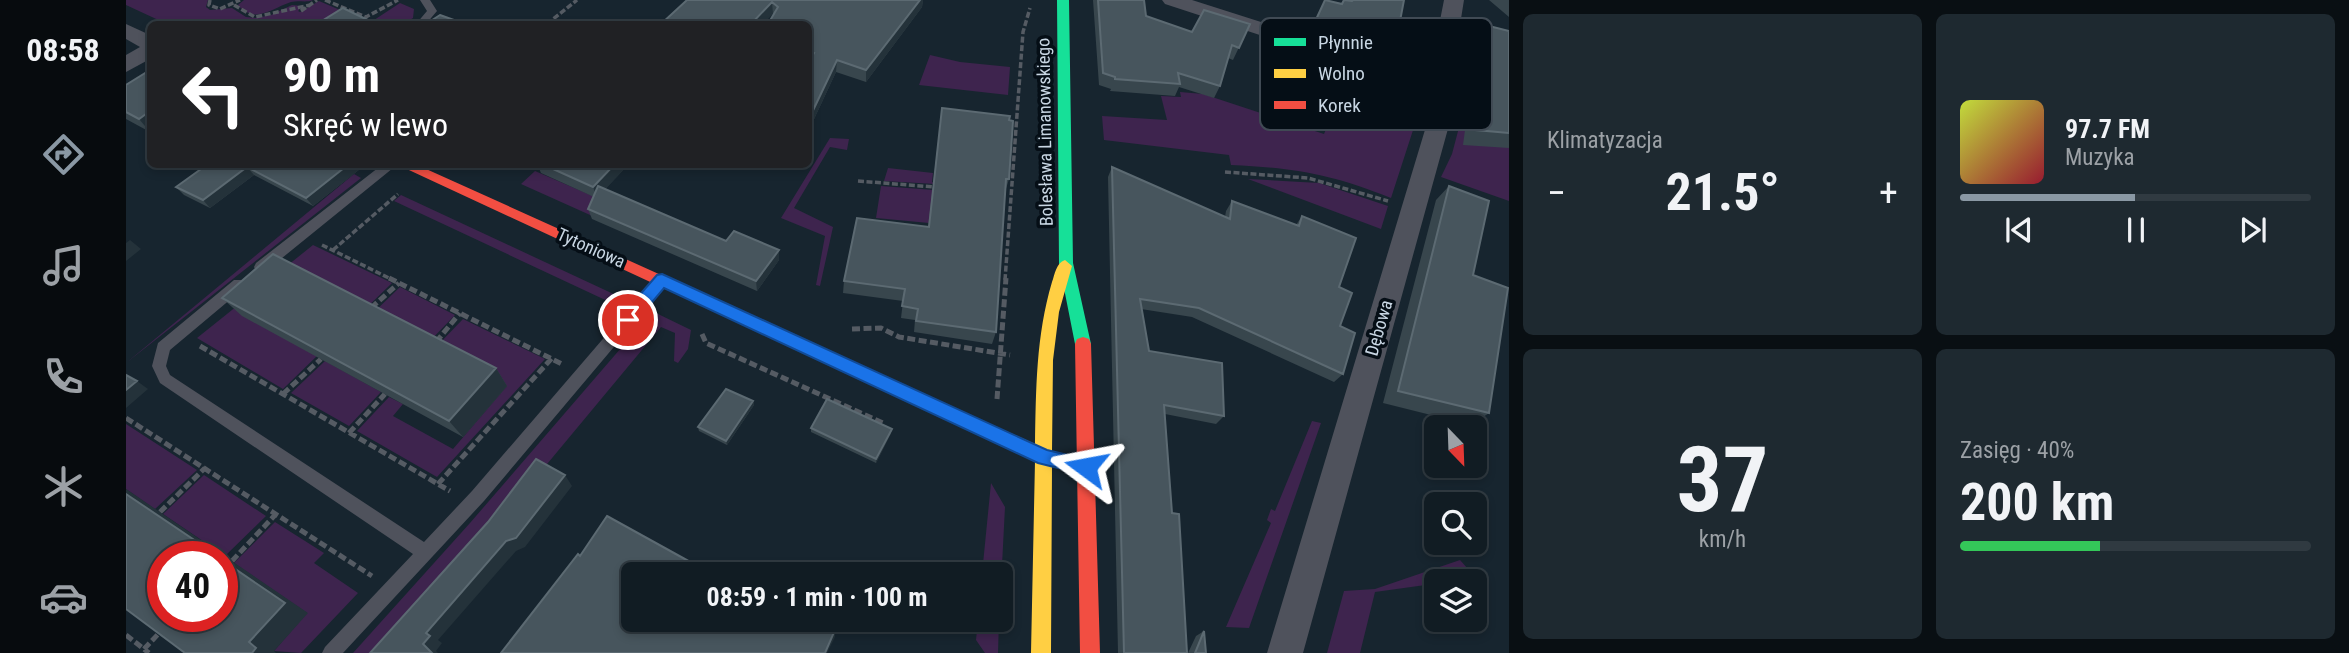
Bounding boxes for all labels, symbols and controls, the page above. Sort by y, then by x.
legend [1260,18,1492,130]
text: 08:58 [26,31,100,69]
text: Płynnie [1318,31,1373,54]
street label: Bolesława Limanowskiego [1032,38,1057,226]
text: 90 m [283,47,380,104]
icon: left [168,49,259,140]
text: Wolno [1318,62,1365,85]
text: Korek [1318,94,1361,117]
text: Skręć w lewo [283,106,448,144]
text: 97.7 FM [2065,114,2150,144]
text: Klimatyzacja [1547,127,1663,154]
icon: directions [39,130,88,179]
text: Muzyka [2065,144,2135,171]
text: 21.5° [1665,162,1780,223]
text: − [1547,171,1566,215]
text: + [1879,171,1898,215]
icon: previous [2000,211,2038,249]
icon: pause [2117,211,2155,249]
icon: next [2234,211,2272,249]
street label: Tytoniowa [554,223,629,272]
icon: music [39,241,88,290]
pin [598,290,658,350]
street label: Dębowa [1361,298,1396,358]
icon: arrive [609,301,647,339]
icon: phone [39,352,88,401]
north arrow [1424,415,1488,478]
map controls [1424,415,1487,632]
text: 37 [1677,427,1768,533]
position arrow [1049,430,1123,504]
text: Zasięg · 40% [1960,437,2074,464]
icon: climate [39,462,88,511]
text: 200 km [1960,472,2114,533]
button: search [1424,492,1487,555]
text: km/h [1699,526,1746,553]
speed limit sign: 40 [147,541,238,632]
button: layers [1424,569,1487,632]
icon: car [39,573,88,622]
text: 08:59 · 1 min · 100 m [707,582,927,612]

